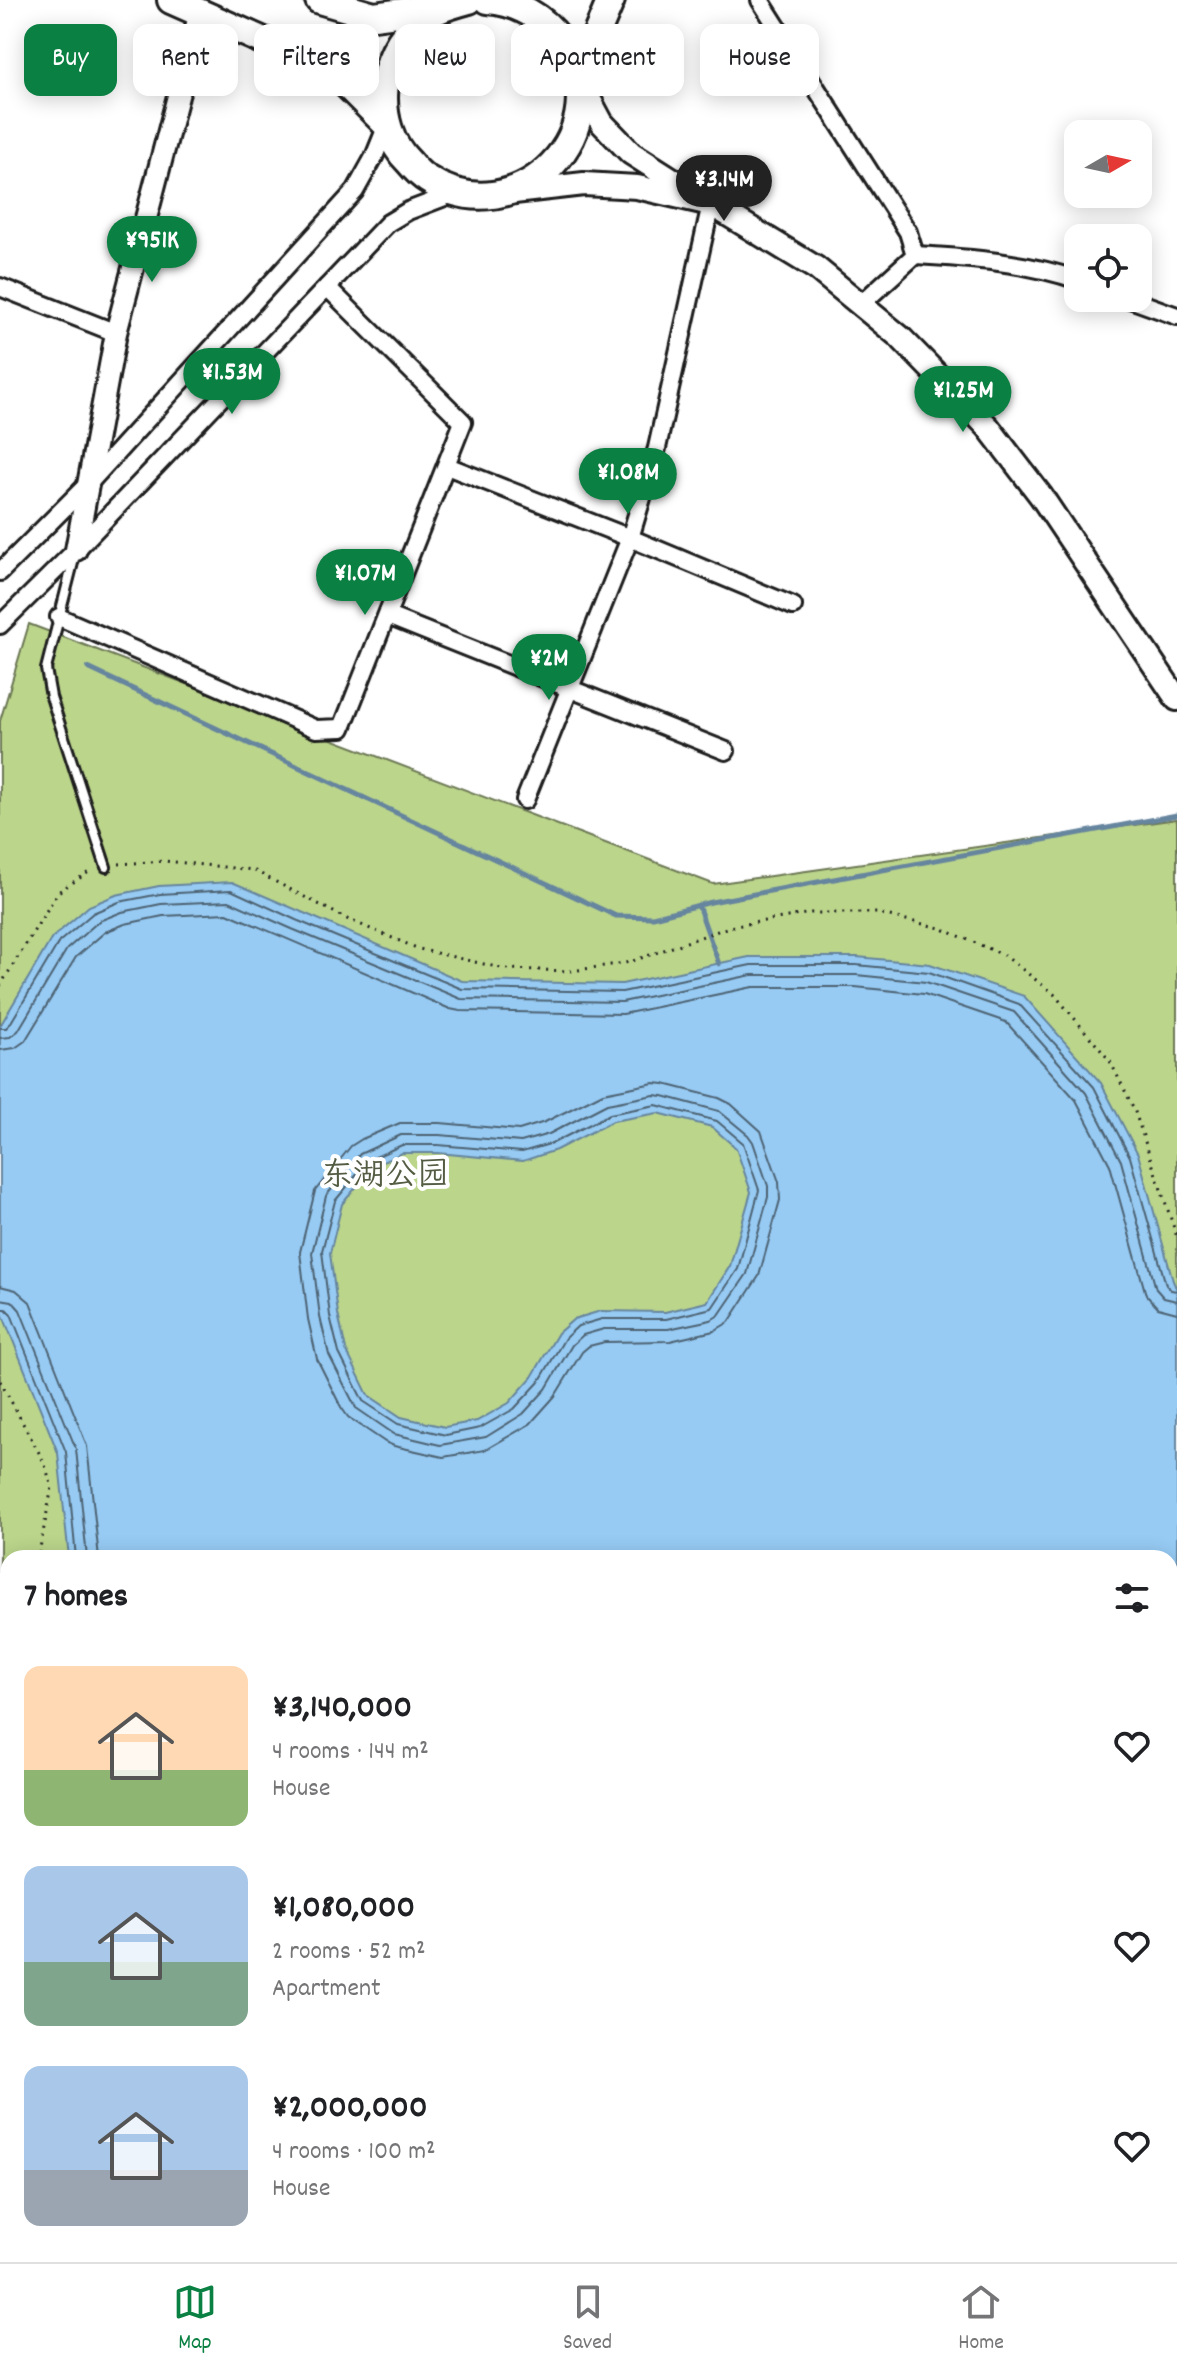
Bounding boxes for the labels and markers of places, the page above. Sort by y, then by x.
pin: ¥3.14M [659,155,789,223]
pin: ¥951K [96,216,208,284]
pin: ¥1.53M [167,348,297,416]
pin: ¥1.25M [898,366,1028,434]
pin: ¥1.08M [563,448,693,516]
pin: ¥1.07M [300,549,430,617]
pin: ¥2M [510,634,588,702]

